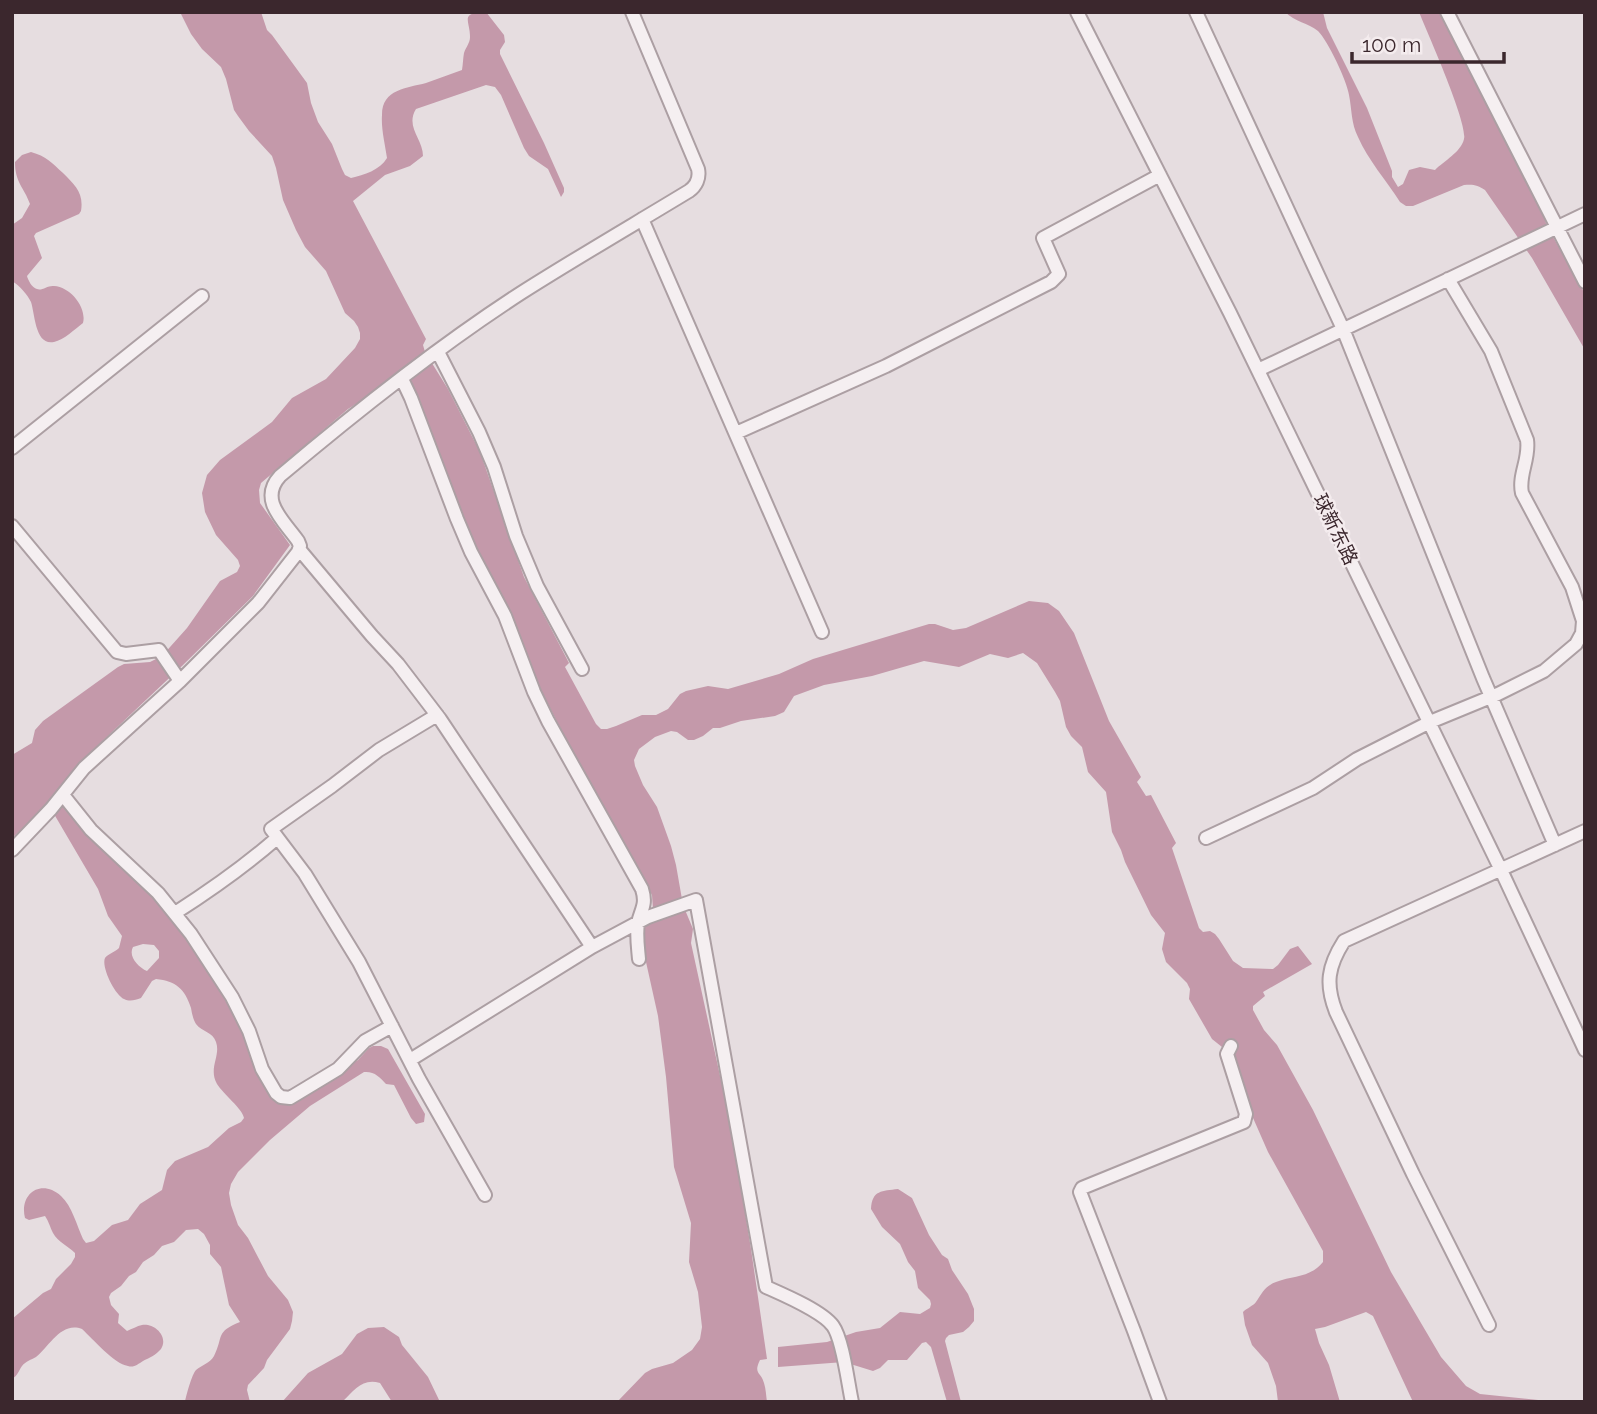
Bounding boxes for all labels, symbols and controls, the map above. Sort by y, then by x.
scale bar [1352,21,1504,65]
text: 100 m [1362,32,1421,57]
street label: 球新东路 [1309,490,1363,568]

